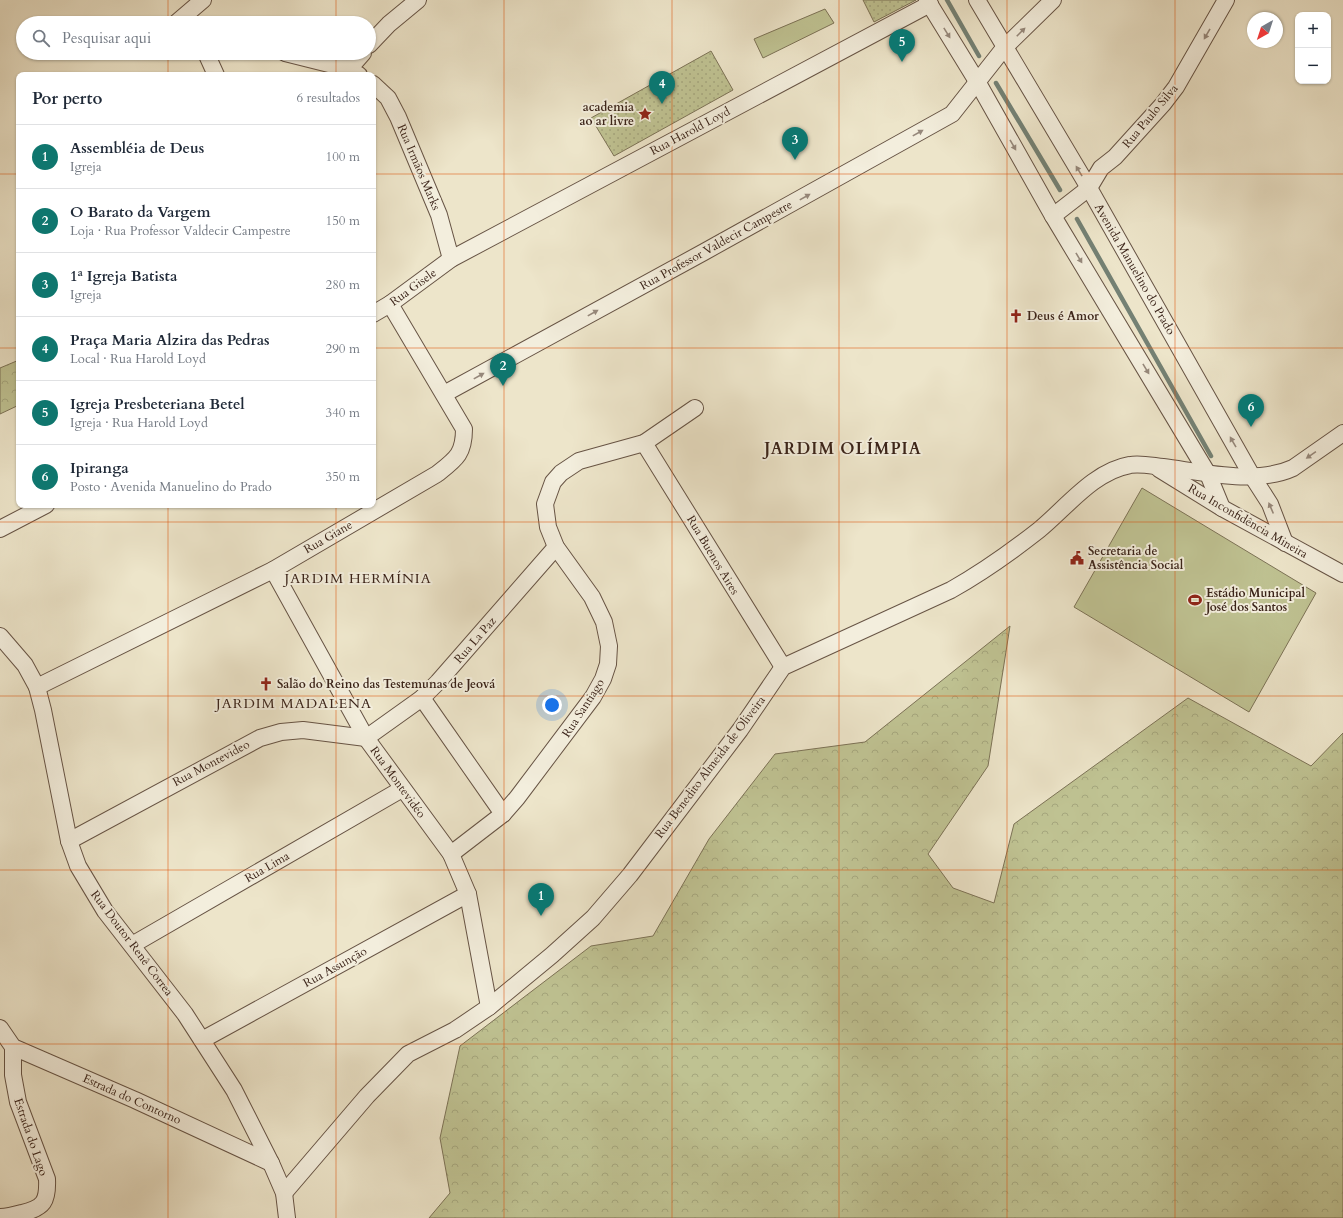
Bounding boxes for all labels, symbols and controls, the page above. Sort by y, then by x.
north arrow [1247,12,1283,48]
map controls [1295,12,1331,84]
button: + [1295,12,1331,48]
search box [16,16,376,60]
icon: search [30,27,52,49]
one-way arrow [944,27,951,39]
one-way arrow [1016,27,1026,37]
text: Pesquisar aqui [62,28,151,48]
one-way arrow [1203,28,1210,40]
pin: 5 [889,29,915,62]
button: − [1295,48,1331,84]
pin: 4 [649,71,675,104]
street label: Rua Paulo Silva [1119,80,1182,151]
text: Por perto [32,87,102,110]
text: 6 resultados [296,89,360,107]
place label: academia ao ar livre [580,99,634,129]
street label: Rua Harold Loyd [647,103,733,159]
place icon: academia ao ar livre [637,106,653,122]
street label: Rua Irmãos Marks [394,121,444,213]
pin: 3 [782,127,808,160]
one-way arrow [912,130,924,137]
text: Assembléia de Deus [70,138,204,158]
one-way arrow [1010,139,1017,151]
text: 1 [42,148,48,166]
text: 100 m [326,148,360,166]
text: Igreja [70,158,102,176]
one-way arrow [1075,165,1082,177]
one-way arrow [799,193,811,200]
street label: Rua Professor Valdecir Campestre [637,196,795,294]
street label: Avenida Manuelino do Prado [1091,200,1179,338]
text: O Barato da Vargem [70,202,211,222]
text: 2 [42,212,48,230]
text: 150 m [326,212,360,230]
text: Loja · Rua Professor Valdecir Campestre [70,222,291,240]
one-way arrow [1075,252,1082,264]
street label: Rua Gisele [386,265,440,309]
text: 1ª Igreja Batista [70,266,177,286]
text: 3 [42,276,48,294]
text: 280 m [326,276,360,294]
text: Igreja [70,286,102,304]
church icon: Deus é Amor [1008,308,1024,324]
place label: Deus é Amor [1027,308,1099,324]
one-way arrow [587,310,599,317]
text: Praça Maria Alzira das Pedras [70,330,270,350]
text: 4 [42,340,48,358]
text: 290 m [326,340,360,358]
text: Local · Rua Harold Loyd [70,350,206,368]
pin: 2 [490,353,516,386]
one-way arrow [1142,363,1149,375]
one-way arrow [473,372,484,379]
text: Igreja Presbeteriana Betel [70,394,245,414]
pin: 6 [1238,394,1264,427]
text: 5 [42,404,48,422]
text: 340 m [326,404,360,422]
text: Igreja · Rua Harold Loyd [70,414,208,432]
one-way arrow [1230,436,1236,448]
district label: JARDIM OLÍMPIA [762,437,922,460]
one-way arrow [1306,451,1317,459]
text: Ipiranga [70,458,129,478]
text: 6 [42,468,48,486]
text: 350 m [326,468,360,486]
text: Posto · Avenida Manuelino do Prado [70,478,272,496]
street label: Rua Inconfidência Mineira [1185,480,1311,562]
one-way arrow [1268,502,1274,514]
street label: Rua Buenos Aires [683,512,743,598]
street label: Rua Giane [301,517,355,557]
place label: Secretaria de Assistência Social [1088,543,1184,573]
public building icon: Secretaria de Assistência Social [1069,550,1085,566]
district label: JARDIM HERMÍNIA [282,569,432,588]
place label: Estádio Municipal José dos Santos [1204,585,1305,615]
sports icon: Estádio Municipal José dos Santos [1187,592,1203,608]
street label: Rua La Paz [450,613,500,667]
street label: Rua Santiago [558,675,608,740]
church icon: Salão do Reino das Testemunas de Jeová [258,676,274,692]
place label: Salão do Reino das Testemunas de Jeová [277,676,495,692]
street label: Rua Benedito Almeida de Oliveira [651,692,769,841]
district label: JARDIM MADALENA [214,694,372,713]
your location [542,695,562,715]
street label: Rua Montevideo [170,736,253,790]
street label: Rua Montevidéo [367,743,430,821]
street label: Rua Lima [242,847,293,886]
pin: 1 [528,883,554,916]
street label: Rua Doutor Renê Correa [87,887,177,1000]
street label: Rua Assunção [300,943,370,991]
street label: Estrada do Contorno [80,1070,184,1128]
street label: Estrada do Lago [10,1096,52,1179]

